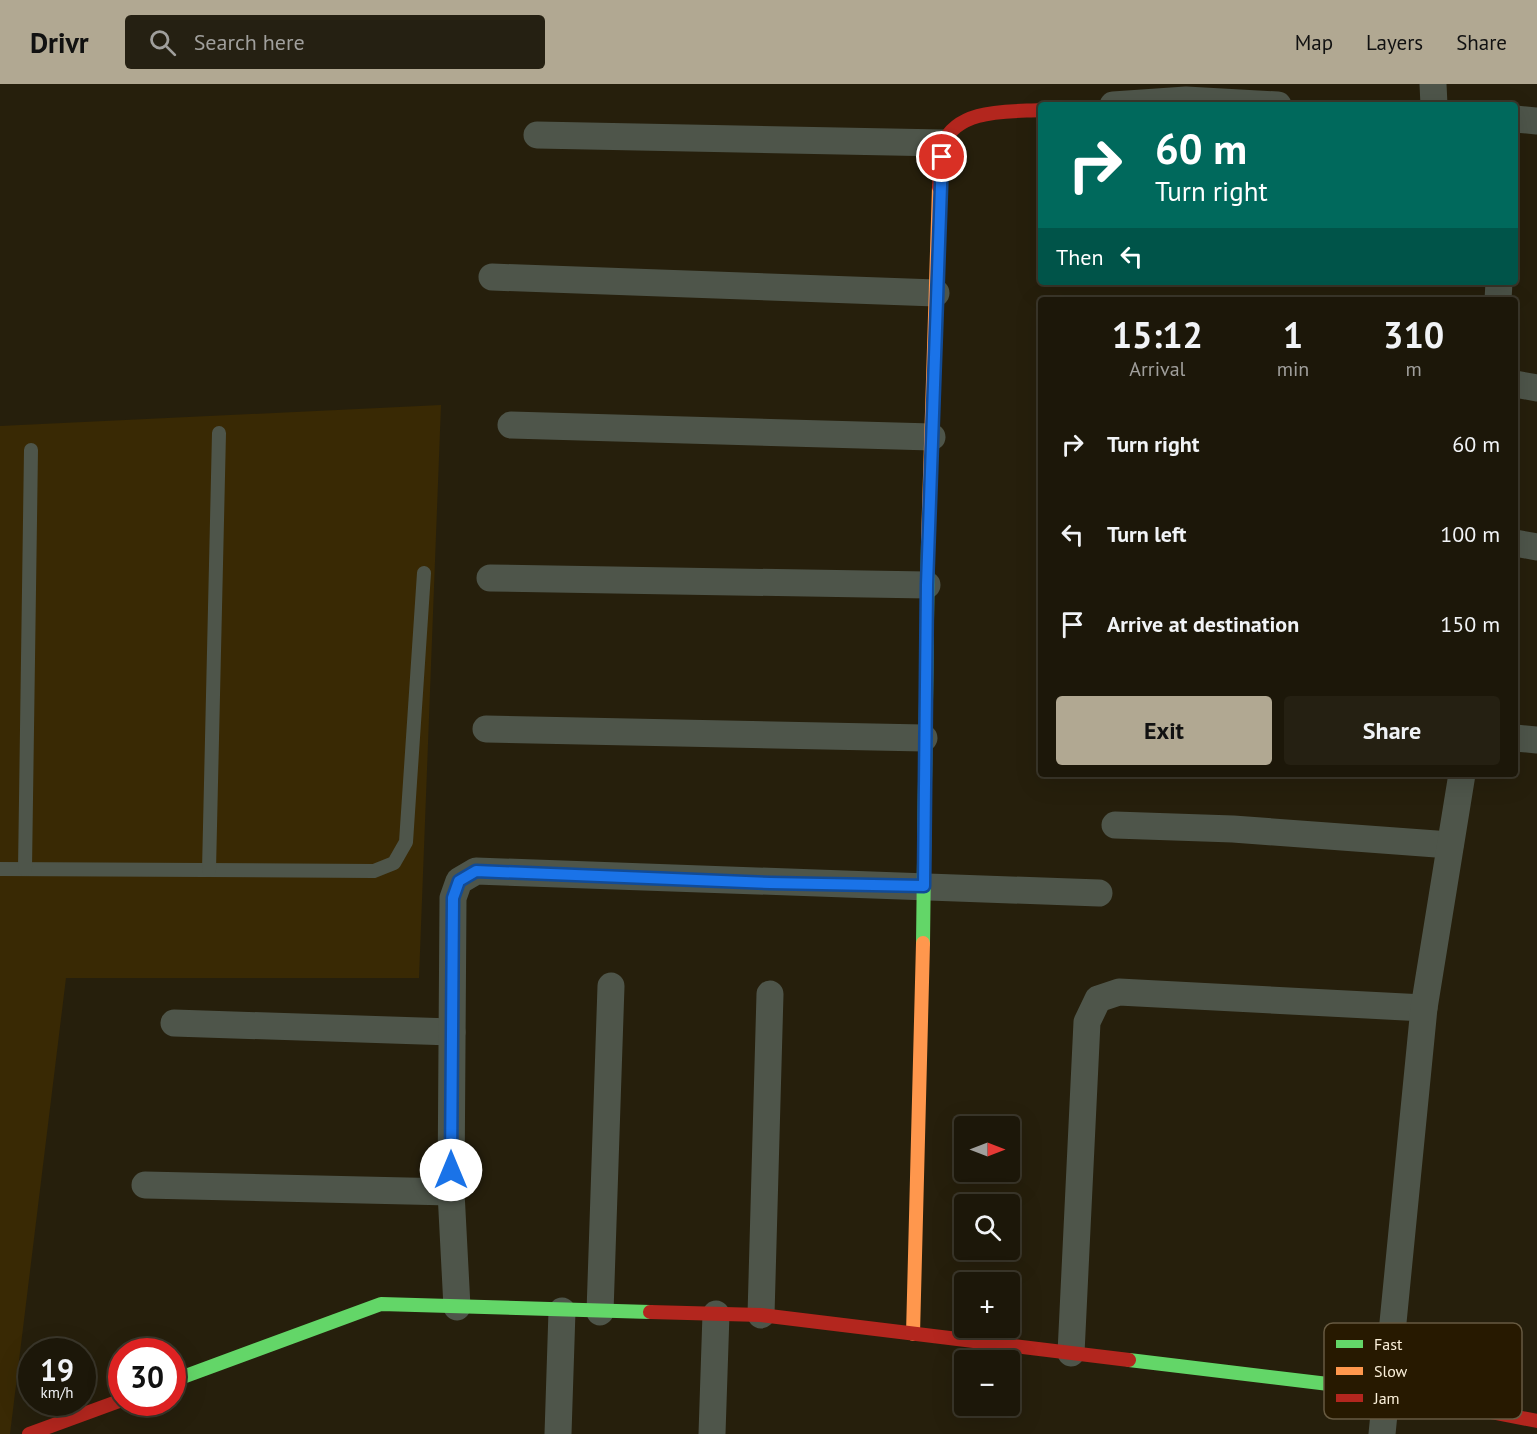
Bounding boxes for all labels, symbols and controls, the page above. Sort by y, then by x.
search box [125,15,545,69]
text: Drivr [30,24,89,61]
icon: search [146,26,179,59]
text: Search here [194,28,305,56]
text: Map [1295,29,1333,56]
text: Layers [1366,29,1423,56]
text: Share [1456,29,1507,56]
text: 60 m [1155,121,1247,176]
icon: right [1056,126,1134,204]
pin [916,131,967,182]
icon: arrive [925,140,958,173]
text: Turn right [1155,174,1268,208]
icon: left [1115,240,1148,273]
text: Then [1056,243,1103,271]
text: 15:12 [1112,311,1203,358]
text: 1 [1283,311,1303,358]
text: 310 [1383,311,1444,358]
text: Arrival [1129,356,1185,382]
text: min [1277,356,1309,382]
text: m [1406,356,1422,382]
icon: right [1056,428,1089,461]
text: Turn right [1107,430,1199,458]
text: 60 m [1452,430,1500,458]
icon: left [1056,518,1089,551]
text: Turn left [1107,520,1187,548]
text: 100 m [1440,520,1500,548]
icon: arrive [1056,608,1089,641]
text: Arrive at destination [1107,610,1299,638]
text: 150 m [1440,610,1500,638]
button: Exit [1056,696,1272,765]
button: Share [1284,696,1500,765]
north arrow [954,1116,1020,1182]
map controls [954,1116,1020,1416]
position arrow [419,1138,483,1202]
button: search [954,1194,1020,1260]
button: + [954,1272,1020,1338]
legend [1324,1323,1522,1419]
text: Fast [1374,1334,1403,1354]
speed limit sign: 30 [108,1338,186,1416]
text: 19 [40,1350,74,1389]
button: − [954,1350,1020,1416]
text: Slow [1374,1361,1408,1381]
text: km/h [41,1383,73,1402]
text: Jam [1373,1388,1400,1408]

